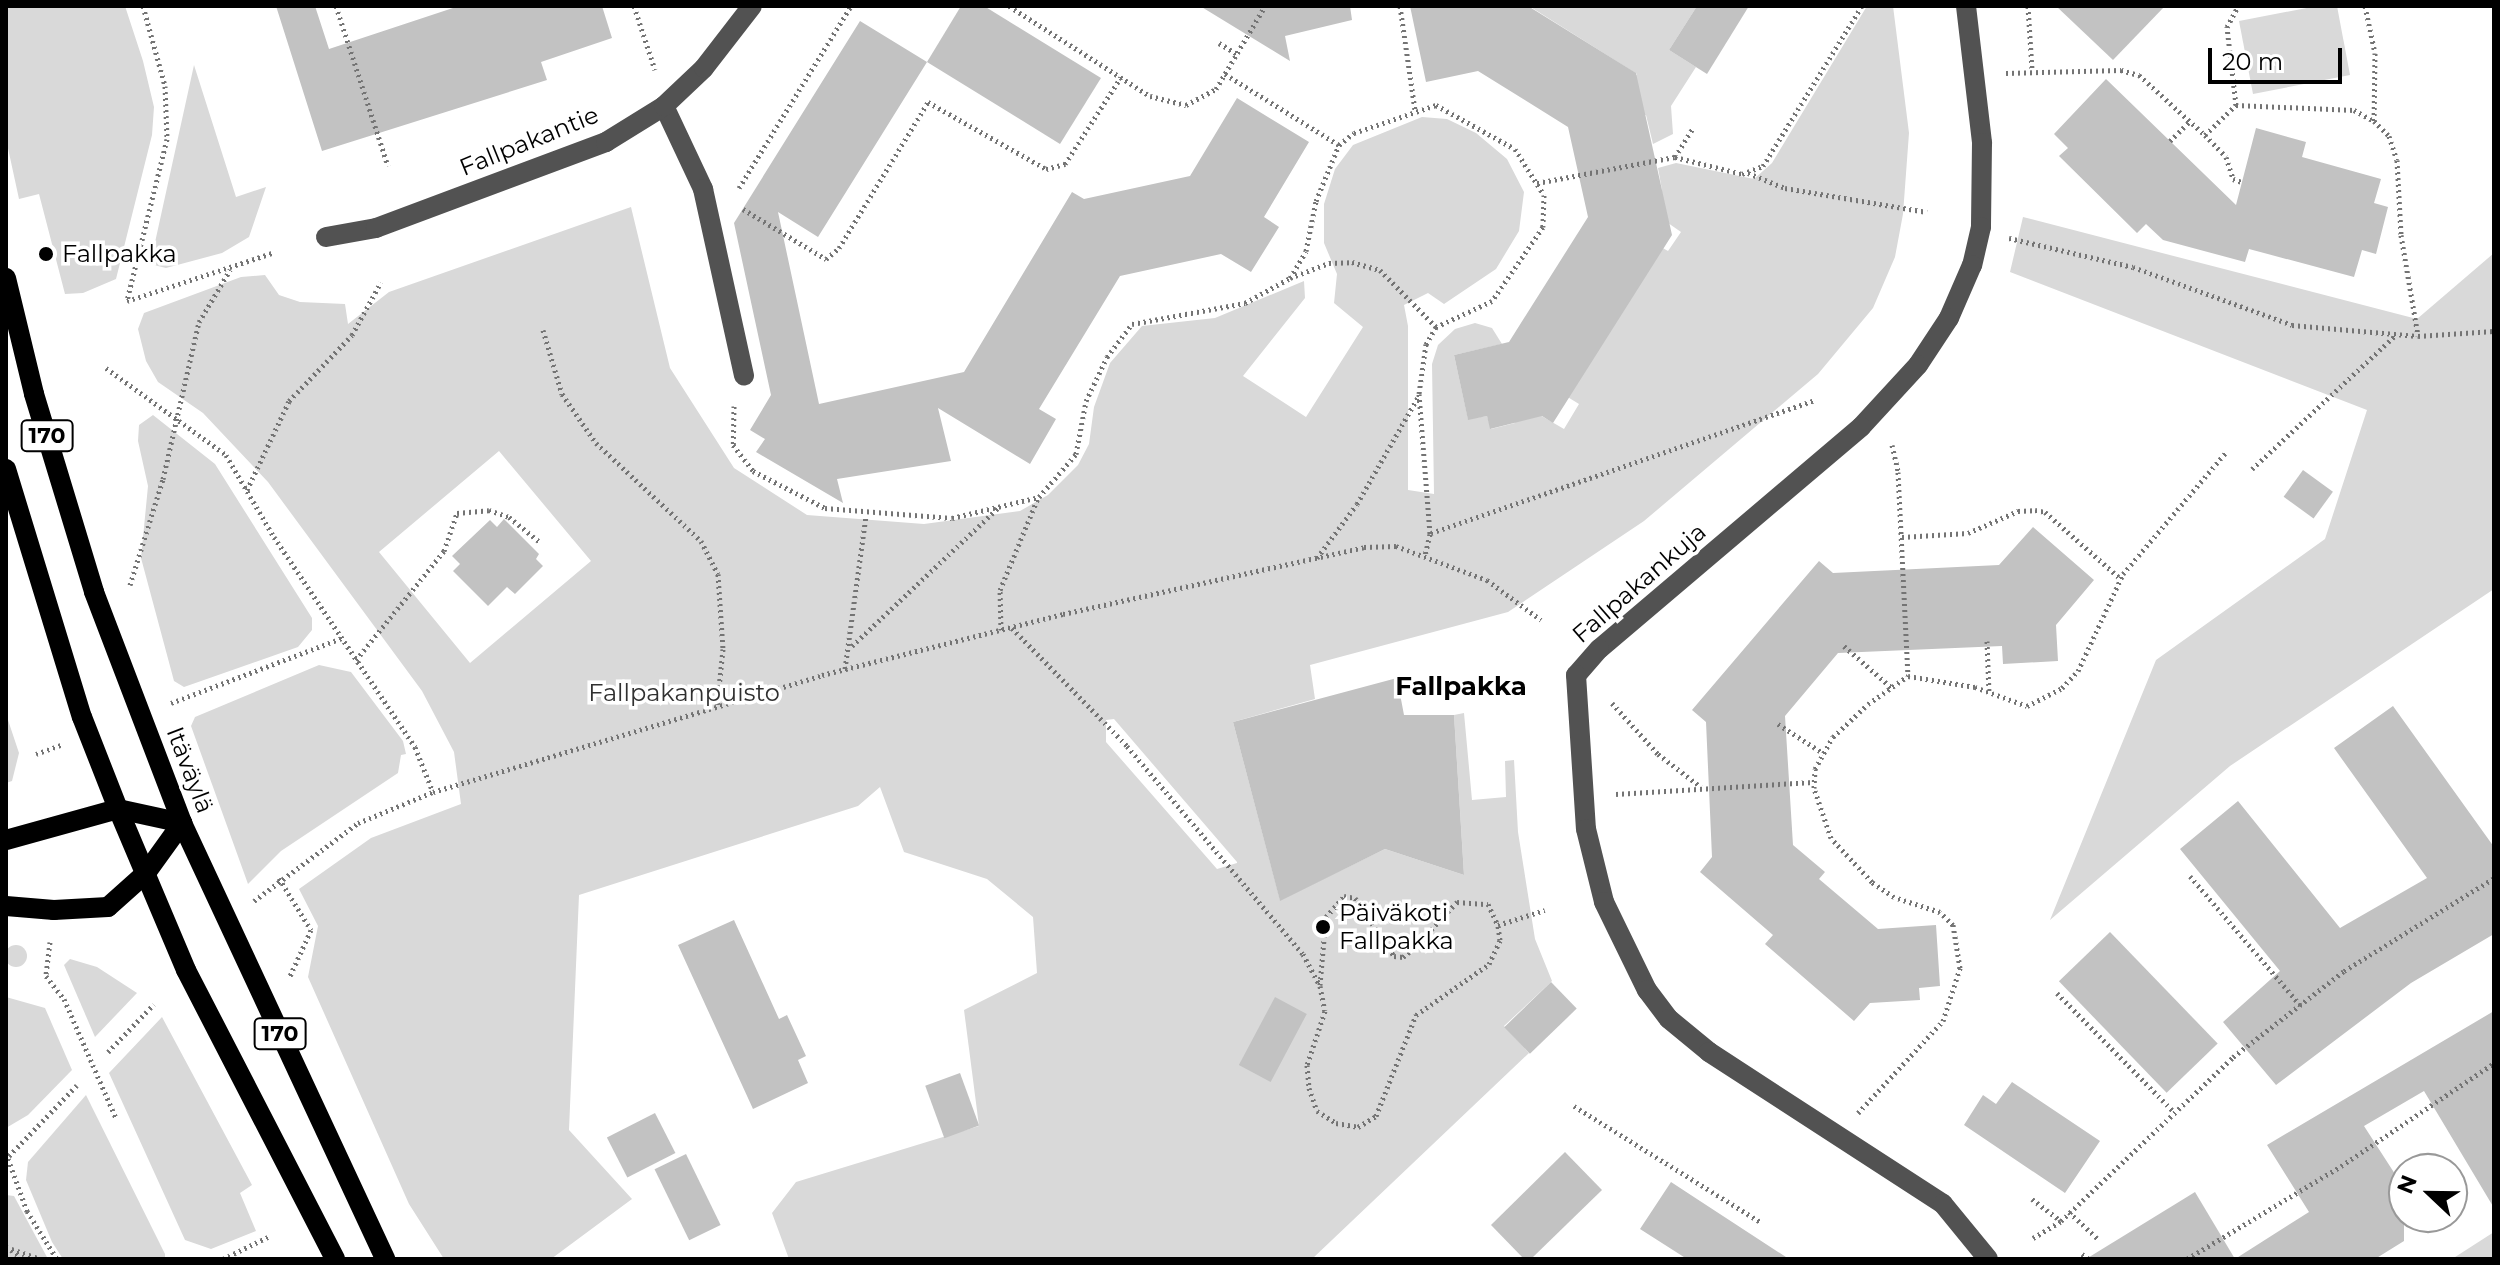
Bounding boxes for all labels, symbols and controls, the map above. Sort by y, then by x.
scale bar [2212,32,2346,82]
text: 20 m [2222,47,2283,76]
street label: Fallpakantie [455,100,603,182]
place label: Fallpakka [62,240,177,268]
marker: Fallpakka [37,245,55,263]
road number: 170 [19,418,75,454]
street label: Fallpakankuja [1566,517,1712,649]
district label: Fallpakka [1395,671,1527,703]
park label: Fallpakanpuisto [588,679,780,707]
street label: Itäväylä [160,723,220,817]
place label: Päiväkoti Fallpakka [1339,899,1454,955]
marker: Päiväkoti Fallpakka [1314,918,1332,936]
road number: 170 [252,1016,308,1052]
north arrow [2388,1153,2468,1233]
text: N [2391,1171,2423,1198]

